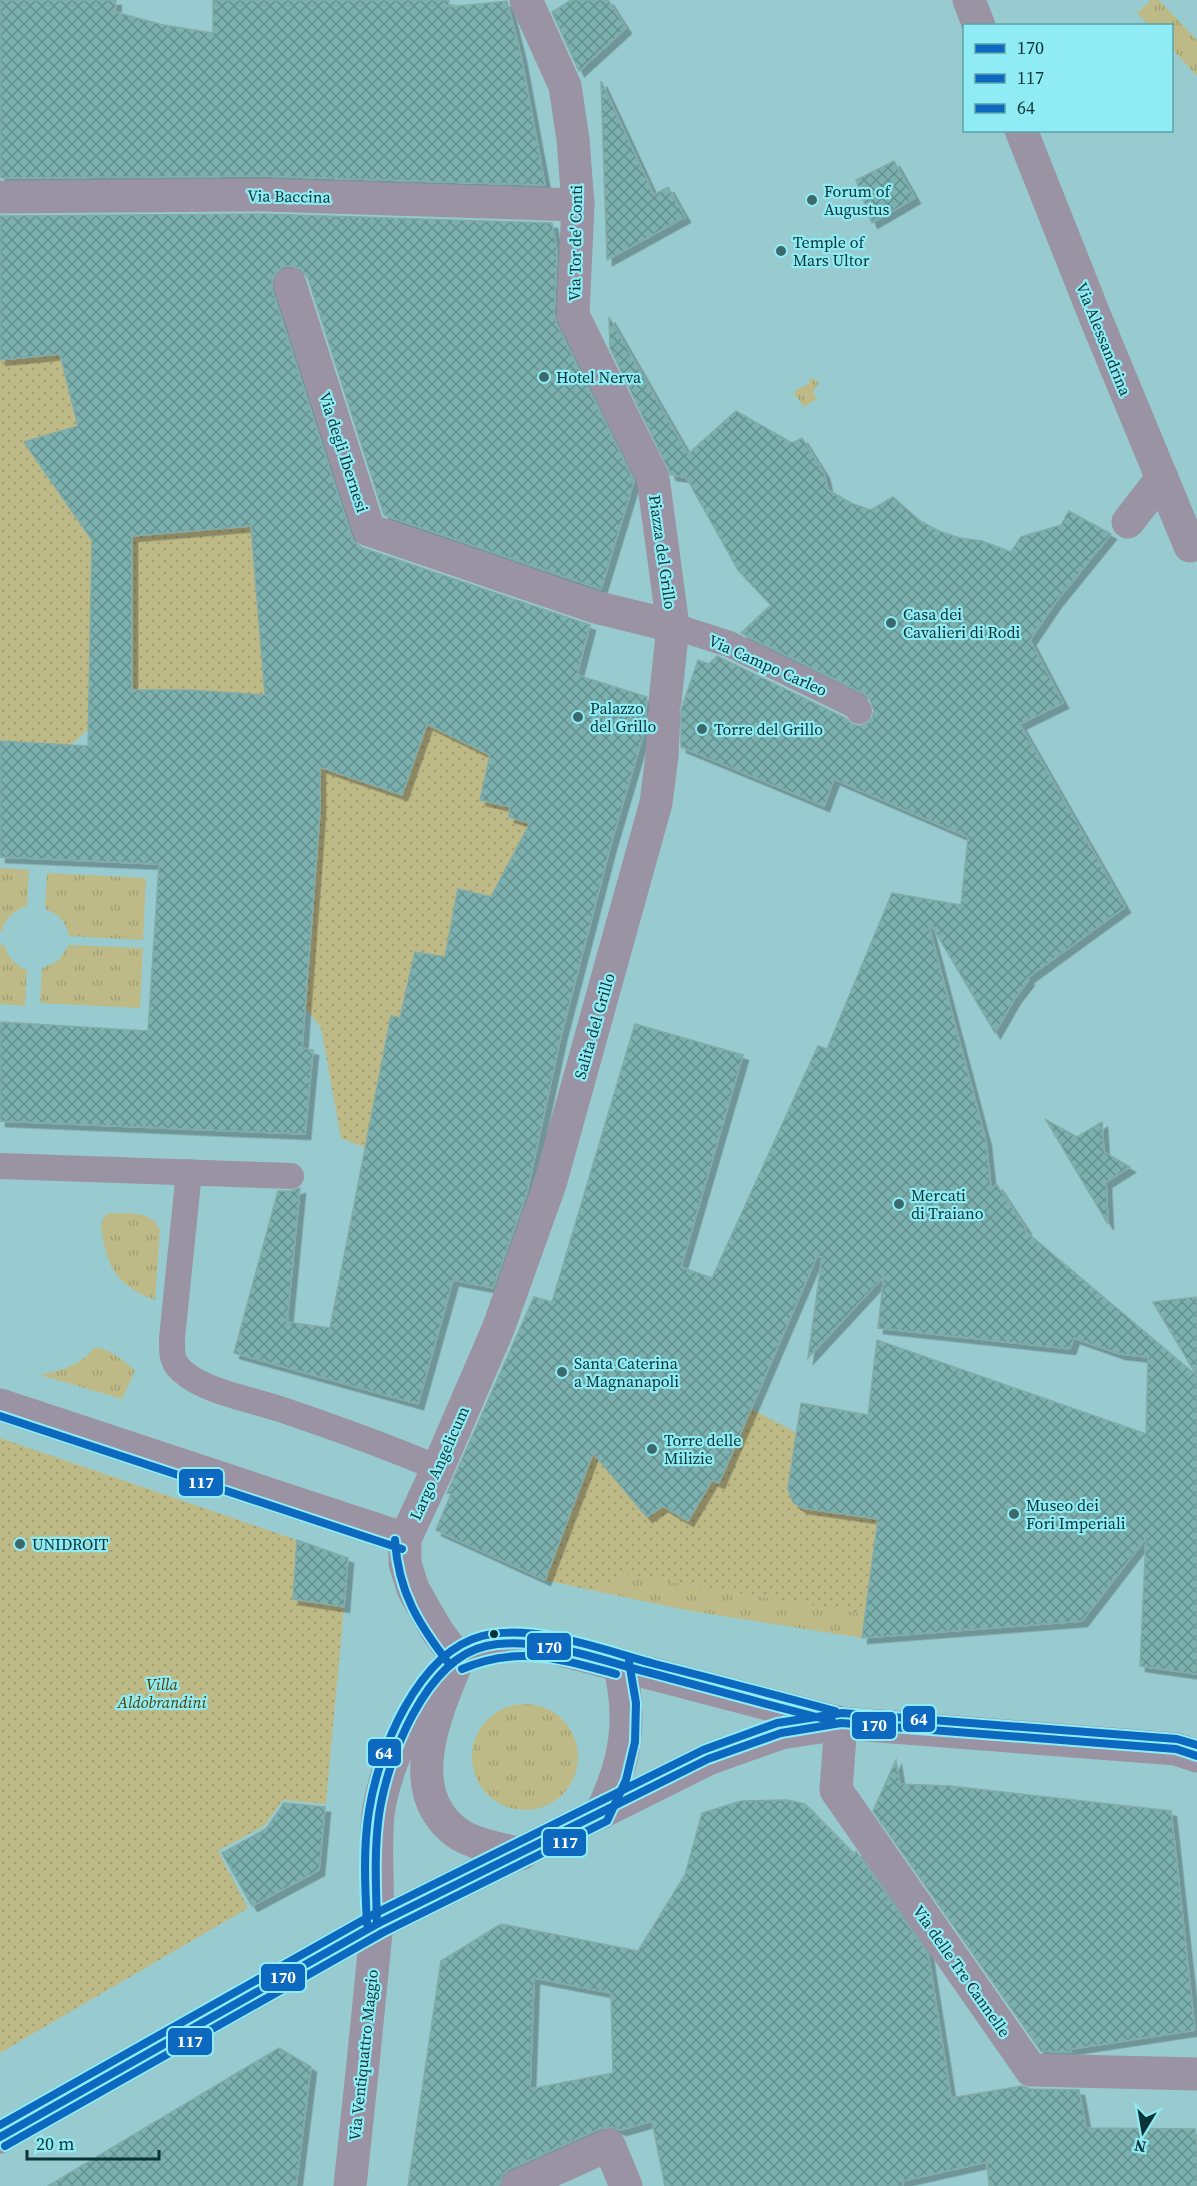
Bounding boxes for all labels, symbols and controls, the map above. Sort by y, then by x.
legend [963,24,1173,132]
text: 170 [1017,35,1044,60]
text: 117 [1017,65,1044,90]
text: 64 [1017,95,1035,120]
place label: Forum of Augustus [824,180,891,220]
street label: Via Baccina [247,184,332,208]
street label: Via Tor de' Conti [563,184,587,301]
marker: Forum of Augustus [805,193,819,207]
place label: Temple of Mars Ultor [793,231,870,271]
marker: Temple of Mars Ultor [774,244,788,258]
street label: Via Alessandrina [1071,279,1137,400]
place label: Hotel Nerva [556,366,642,388]
marker: Hotel Nerva [537,370,551,384]
street label: Via degli Ibernesi [314,389,374,515]
street label: Piazza del Grillo [644,493,682,611]
place label: Casa dei Cavalieri di Rodi [903,603,1021,643]
marker: Casa dei Cavalieri di Rodi [884,616,898,630]
street label: Via Campo Carleo [705,629,831,701]
place label: Palazzo del Grillo [590,697,657,737]
marker: Palazzo del Grillo [571,710,585,724]
place label: Torre del Grillo [714,718,823,740]
marker: Torre del Grillo [695,722,709,736]
street label: Salita del Grillo [568,970,620,1082]
place label: Mercati di Traiano [911,1184,984,1224]
marker: Mercati di Traiano [892,1197,906,1211]
place label: Santa Caterina a Magnanapoli [574,1352,679,1392]
marker: Santa Caterina a Magnanapoli [555,1365,569,1379]
street label: Largo Angelicum [404,1403,474,1523]
place label: Torre delle Milizie [664,1429,741,1469]
marker: Torre delle Milizie [645,1442,659,1456]
line badge: 117 [178,1468,224,1497]
text: 117 [188,1471,214,1493]
place label: Museo dei Fori Imperiali [1026,1494,1126,1534]
marker: Museo dei Fori Imperiali [1007,1507,1021,1521]
place label: UNIDROIT [32,1533,109,1555]
marker: UNIDROIT [13,1537,27,1551]
unlabelled marker [488,1628,500,1640]
line badge: 170 [526,1632,572,1661]
text: 170 [536,1636,562,1658]
park label: Villa Aldobrandini [117,1673,206,1713]
line badge: 64 [902,1705,936,1733]
text: 64 [910,1708,928,1730]
line badge: 170 [851,1711,897,1740]
text: 170 [861,1714,887,1736]
line badge: 64 [367,1738,402,1767]
text: 64 [375,1742,393,1764]
line badge: 117 [542,1828,587,1857]
text: 117 [552,1831,578,1853]
street label: Via delle Tre Cannelle [908,1901,1016,2041]
line badge: 170 [260,1963,306,1992]
text: 170 [270,1966,296,1988]
street label: Via Ventiquattro Maggio [343,1968,383,2142]
line badge: 117 [167,2027,213,2056]
text: 117 [177,2030,203,2052]
north arrow [1113,2102,1173,2162]
scale bar [27,2123,159,2161]
text: 20 m [36,2131,74,2156]
text: N [1132,2135,1148,2159]

